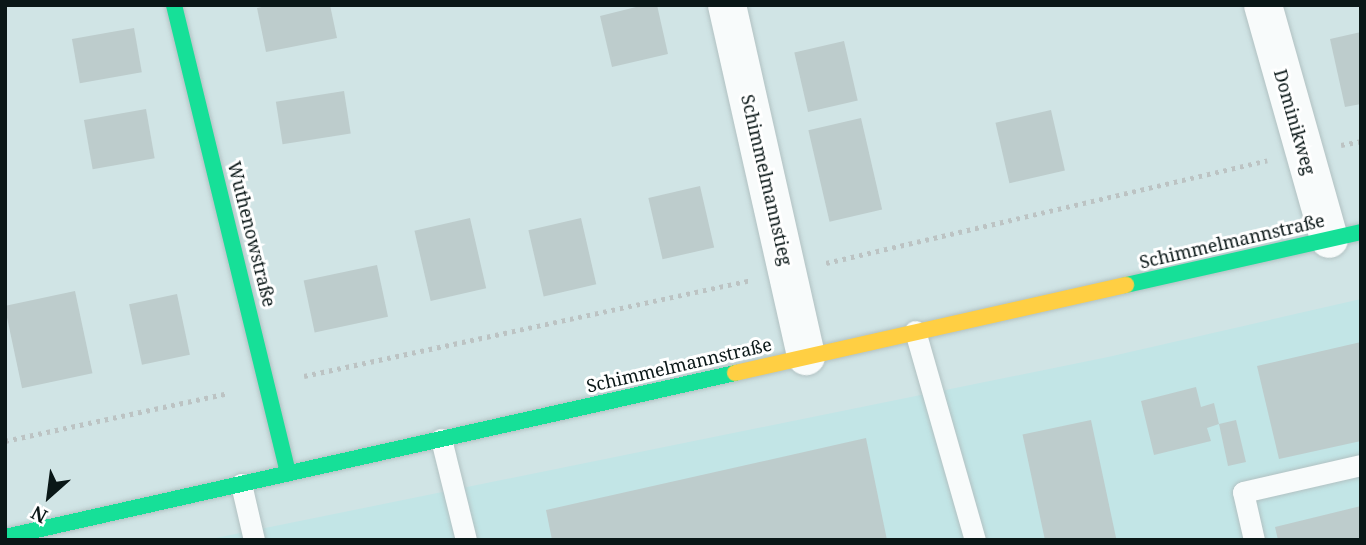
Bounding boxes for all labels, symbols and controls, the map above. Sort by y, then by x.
street label: Dominikweg [1270,67,1320,177]
street label: Schimmelmannstieg [737,92,797,268]
street label: Wuthenowstraße [223,159,281,309]
street label: Schimmelmannstraße [1137,209,1327,273]
street label: Schimmelmannstraße [584,333,774,397]
north arrow [14,461,84,531]
text: N [26,500,52,530]

